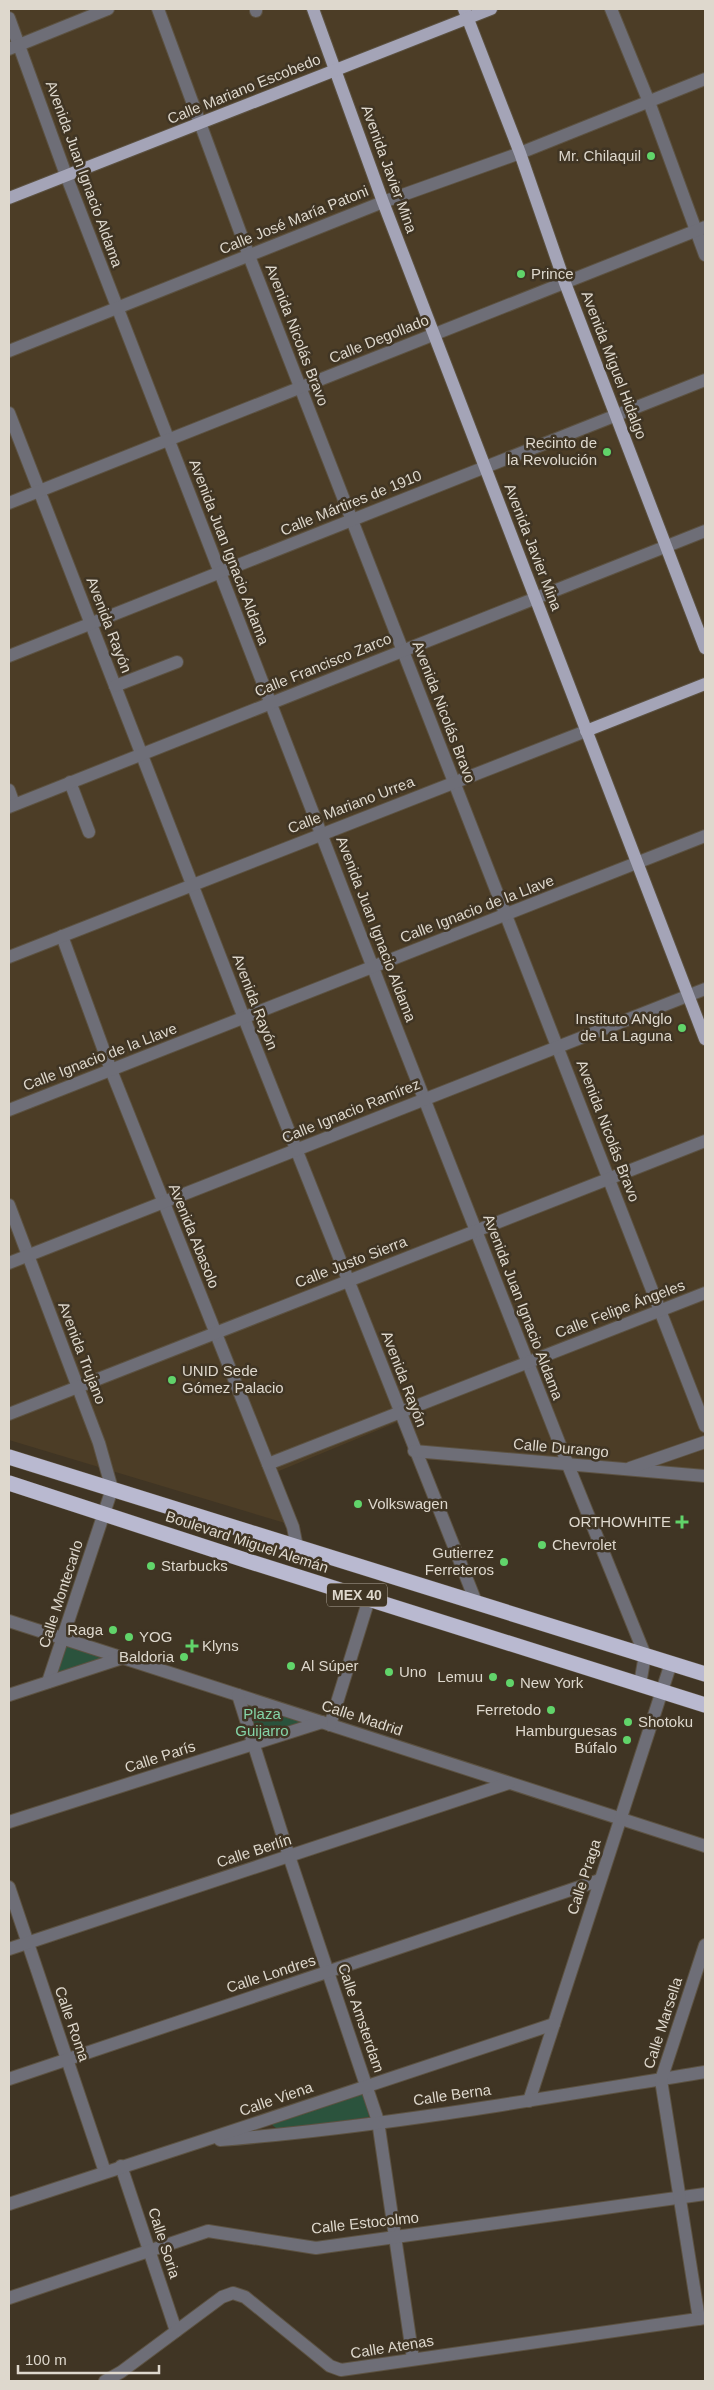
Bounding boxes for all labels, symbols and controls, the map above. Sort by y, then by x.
street label: Calle Mariano Escobedo [165,50,323,127]
street label: Avenida Juan Ignacio Aldama [43,78,126,270]
street label: Avenida Javier Mina [358,103,421,236]
place label: Mr. Chilaquil [558,147,641,164]
marker: Mr. Chilaquil [645,150,657,162]
street label: Calle José María Patoni [217,182,371,257]
street label: Avenida Nicolás Bravo [263,261,332,408]
place label: Prince [531,265,574,282]
marker: Prince [515,268,527,280]
street label: Avenida Miguel Hidalgo [578,288,651,441]
street label: Calle Degollado [327,311,431,366]
place label: Recinto de la Revolución [507,434,597,468]
marker: Recinto de la Revolución [601,446,613,458]
street label: Avenida Juan Ignacio Aldama [186,457,273,648]
street label: Calle Mártires de 1910 [278,466,424,539]
street label: Avenida Javier Mina [501,481,566,613]
street label: Avenida Rayón [83,574,136,675]
street label: Calle Francisco Zarco [252,629,394,700]
street label: Avenida Nicolás Bravo [410,638,479,785]
street label: Calle Mariano Urrea [285,772,417,837]
street label: Avenida Juan Ignacio Aldama [333,834,420,1025]
street label: Calle Ignacio de la Llave [397,871,556,946]
street label: Avenida Rayón [229,951,282,1052]
place label: Instituto ANglo de La Laguna [575,1010,673,1044]
street label: Calle Ignacio de la Llave [20,1019,179,1094]
marker: Instituto ANglo de La Laguna [676,1022,688,1034]
street label: Avenida Nicolás Bravo [574,1057,643,1204]
street label: Calle Ignacio Ramírez [279,1075,422,1146]
street label: Avenida Abasolo [166,1181,223,1291]
street label: Avenida Juan Ignacio Aldama [480,1212,567,1403]
street label: Calle Justo Sierra [293,1232,410,1291]
street label: Calle Felipe Ángeles [553,1276,687,1341]
street label: Avenida Trujano [55,1299,110,1406]
street label: Avenida Rayón [378,1328,431,1429]
place label: UNID Sede Gómez Palacio [182,1362,284,1396]
marker: UNID Sede Gómez Palacio [166,1374,178,1386]
street label: Calle Durango [513,1435,610,1460]
place label: Volkswagen [368,1495,448,1512]
marker: Volkswagen [352,1498,364,1510]
street label: Boulevard Miguel Alemán [164,1507,331,1576]
place label: ORTHOWHITE [569,1513,671,1530]
marker: ORTHOWHITE [675,1515,689,1529]
place label: Chevrolet [552,1536,617,1553]
street label: Calle Montecarlo [35,1538,86,1650]
marker: Chevrolet [536,1539,548,1551]
place label: Gutierrez Ferreteros [425,1544,494,1578]
marker: Gutierrez Ferreteros [498,1556,510,1568]
place label: Starbucks [161,1557,228,1574]
marker: Starbucks [145,1560,157,1572]
road number: MEX 40 [327,1584,387,1606]
place label: Raga [67,1621,104,1638]
marker: Raga [107,1624,119,1636]
place label: YOG [139,1628,172,1645]
marker: YOG [123,1631,135,1643]
place label: Klyns [202,1637,239,1654]
marker: Klyns [186,1640,198,1652]
place label: Baldoria [119,1648,175,1665]
marker: Baldoria [178,1651,190,1663]
place label: Al Súper [301,1657,359,1674]
marker: Al Súper [285,1660,297,1672]
place label: Uno [399,1663,427,1680]
marker: Uno [383,1666,395,1678]
place label: Lemuu [437,1668,483,1685]
marker: Lemuu [487,1671,499,1683]
place label: New York [520,1674,584,1691]
marker: New York [504,1677,516,1689]
street label: Calle Madrid [319,1696,405,1739]
place label: Ferretodo [476,1701,541,1718]
marker: Ferretodo [545,1704,557,1716]
park label: Plaza Guijarro [235,1705,289,1739]
place label: Shotoku [638,1713,693,1730]
marker: Shotoku [622,1716,634,1728]
place label: Hamburguesas Búfalo [515,1722,617,1756]
marker: Hamburguesas Búfalo [621,1734,633,1746]
street label: Calle París [122,1737,197,1776]
street label: Calle Berlín [214,1830,293,1871]
street label: Calle Praga [563,1836,604,1917]
street label: Calle Londres [224,1951,317,1996]
street label: Calle Amsterdam [335,1961,388,2075]
street label: Calle Marsella [640,1974,685,2071]
street label: Calle Roma [52,1984,93,2064]
street label: Calle Viena [237,2078,315,2119]
street label: Calle Berna [412,2081,493,2108]
street label: Calle Soria [145,2205,184,2281]
street label: Calle Estocolmo [310,2208,420,2237]
street label: Calle Atenas [349,2332,435,2361]
scale bar [18,2342,159,2374]
text: 100 m [25,2351,67,2368]

